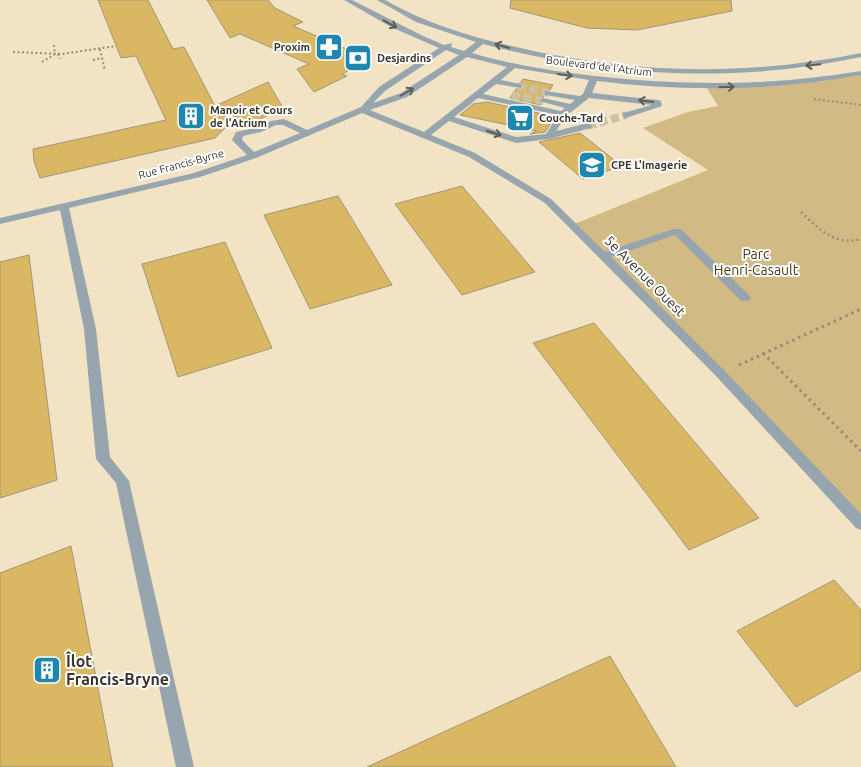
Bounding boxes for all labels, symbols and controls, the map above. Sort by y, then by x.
one-way arrow [382,19,397,29]
pharmacy icon: Proxim [314,32,344,62]
place label: Proxim [274,41,310,53]
one-way arrow [495,41,511,51]
bank icon: Desjardins [343,43,373,73]
place label: Desjardins [377,52,431,64]
street label: Boulevard de l'Atrium [545,54,653,78]
one-way arrow [806,60,822,70]
one-way arrow [557,70,573,80]
one-way arrow [718,82,735,92]
one-way arrow [399,87,414,97]
one-way arrow [639,96,655,106]
building icon: Manoir et Cours de l'Atrium [176,101,206,131]
supermarket icon: Couche-Tard [505,103,535,133]
place label: Manoir et Cours de l'Atrium [210,104,292,129]
place label: Couche-Tard [539,112,603,124]
one-way arrow [485,129,501,138]
street label: Rue Francis-Byrne [137,147,225,181]
school or university icon: CPE L'Imagerie [577,150,607,180]
place label: CPE L'Imagerie [611,159,687,171]
street label: 5e Avenue Ouest [601,232,689,320]
park label: Parc Henri-Casault [714,246,799,278]
place label: Îlot Francis-Bryne [66,650,169,688]
building icon: Îlot Francis-Bryne [32,655,62,685]

